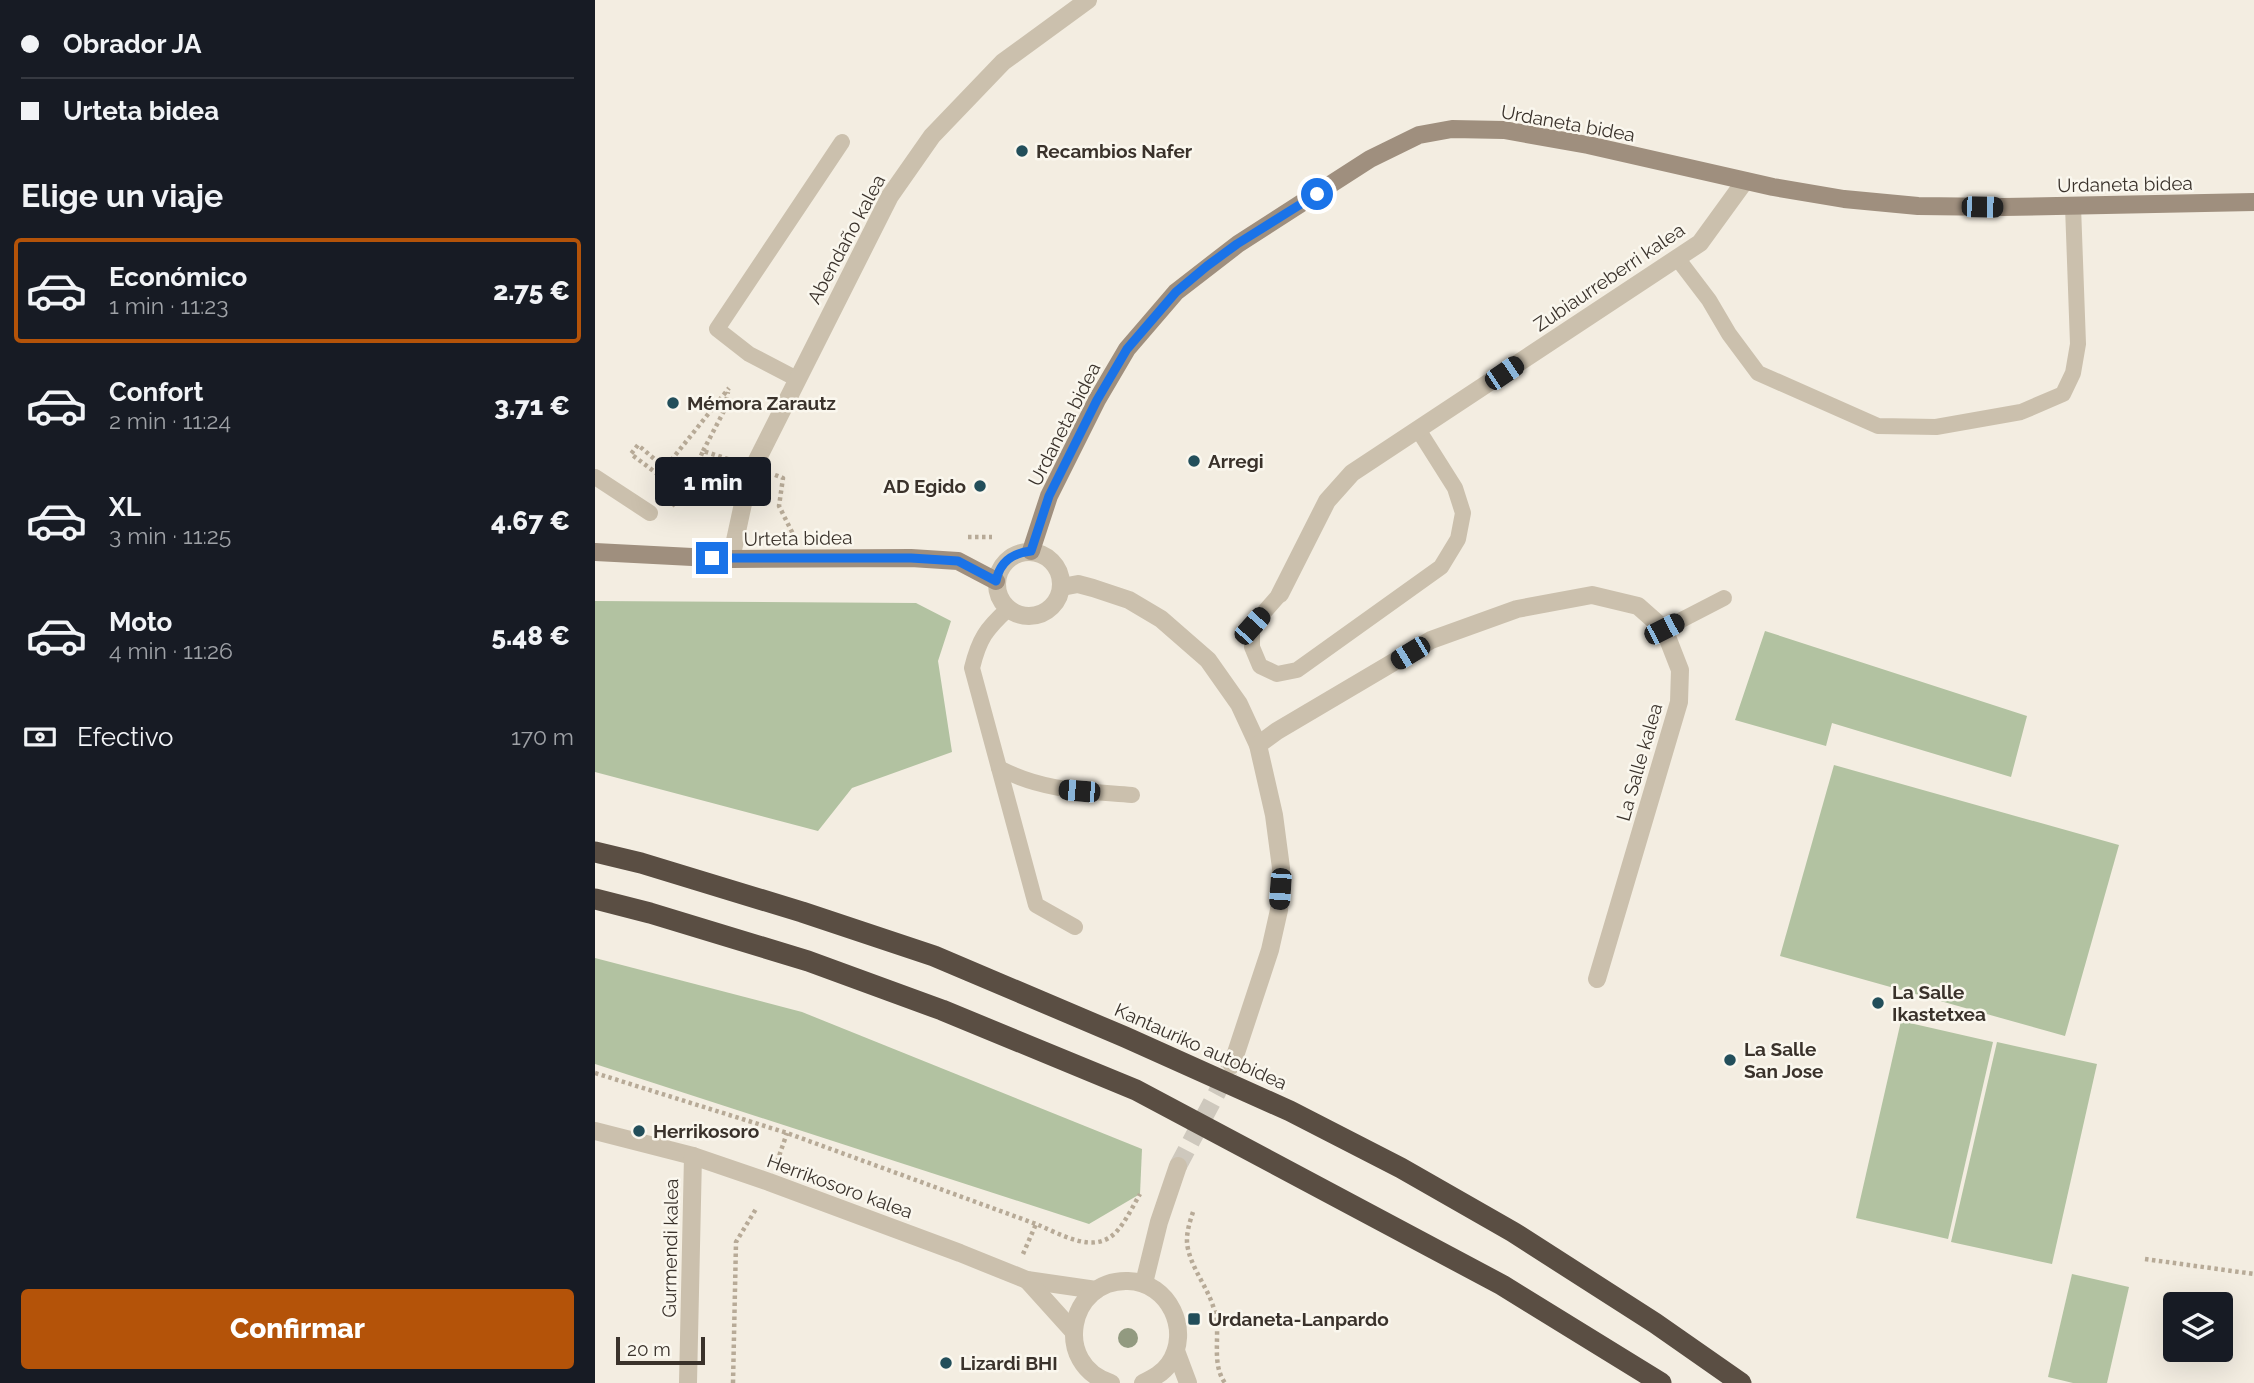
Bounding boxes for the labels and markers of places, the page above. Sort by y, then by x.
place label: Recambios Nafer [1036,140,1193,162]
marker: Recambios Nafer [1014,143,1030,159]
place label: Mémora Zarautz [687,392,836,414]
marker: Mémora Zarautz [665,395,681,411]
place label: Arregi [1208,450,1264,472]
marker: Arregi [1186,453,1202,469]
place label: AD Egido [883,475,966,497]
marker: AD Egido [972,478,988,494]
place label: La Salle Ikastetxea [1892,981,1986,1025]
marker: La Salle Ikastetxea [1870,995,1886,1011]
place label: La Salle San Jose [1744,1038,1823,1082]
marker: La Salle San Jose [1722,1052,1738,1068]
place label: Herrikosoro [653,1120,759,1142]
marker: Herrikosoro [631,1123,647,1139]
place label: Urdaneta-Lanpardo [1208,1308,1389,1330]
marker: Urdaneta-Lanpardo [1186,1311,1202,1327]
place label: Lizardi BHI [960,1352,1058,1374]
marker: Lizardi BHI [938,1355,954,1371]

